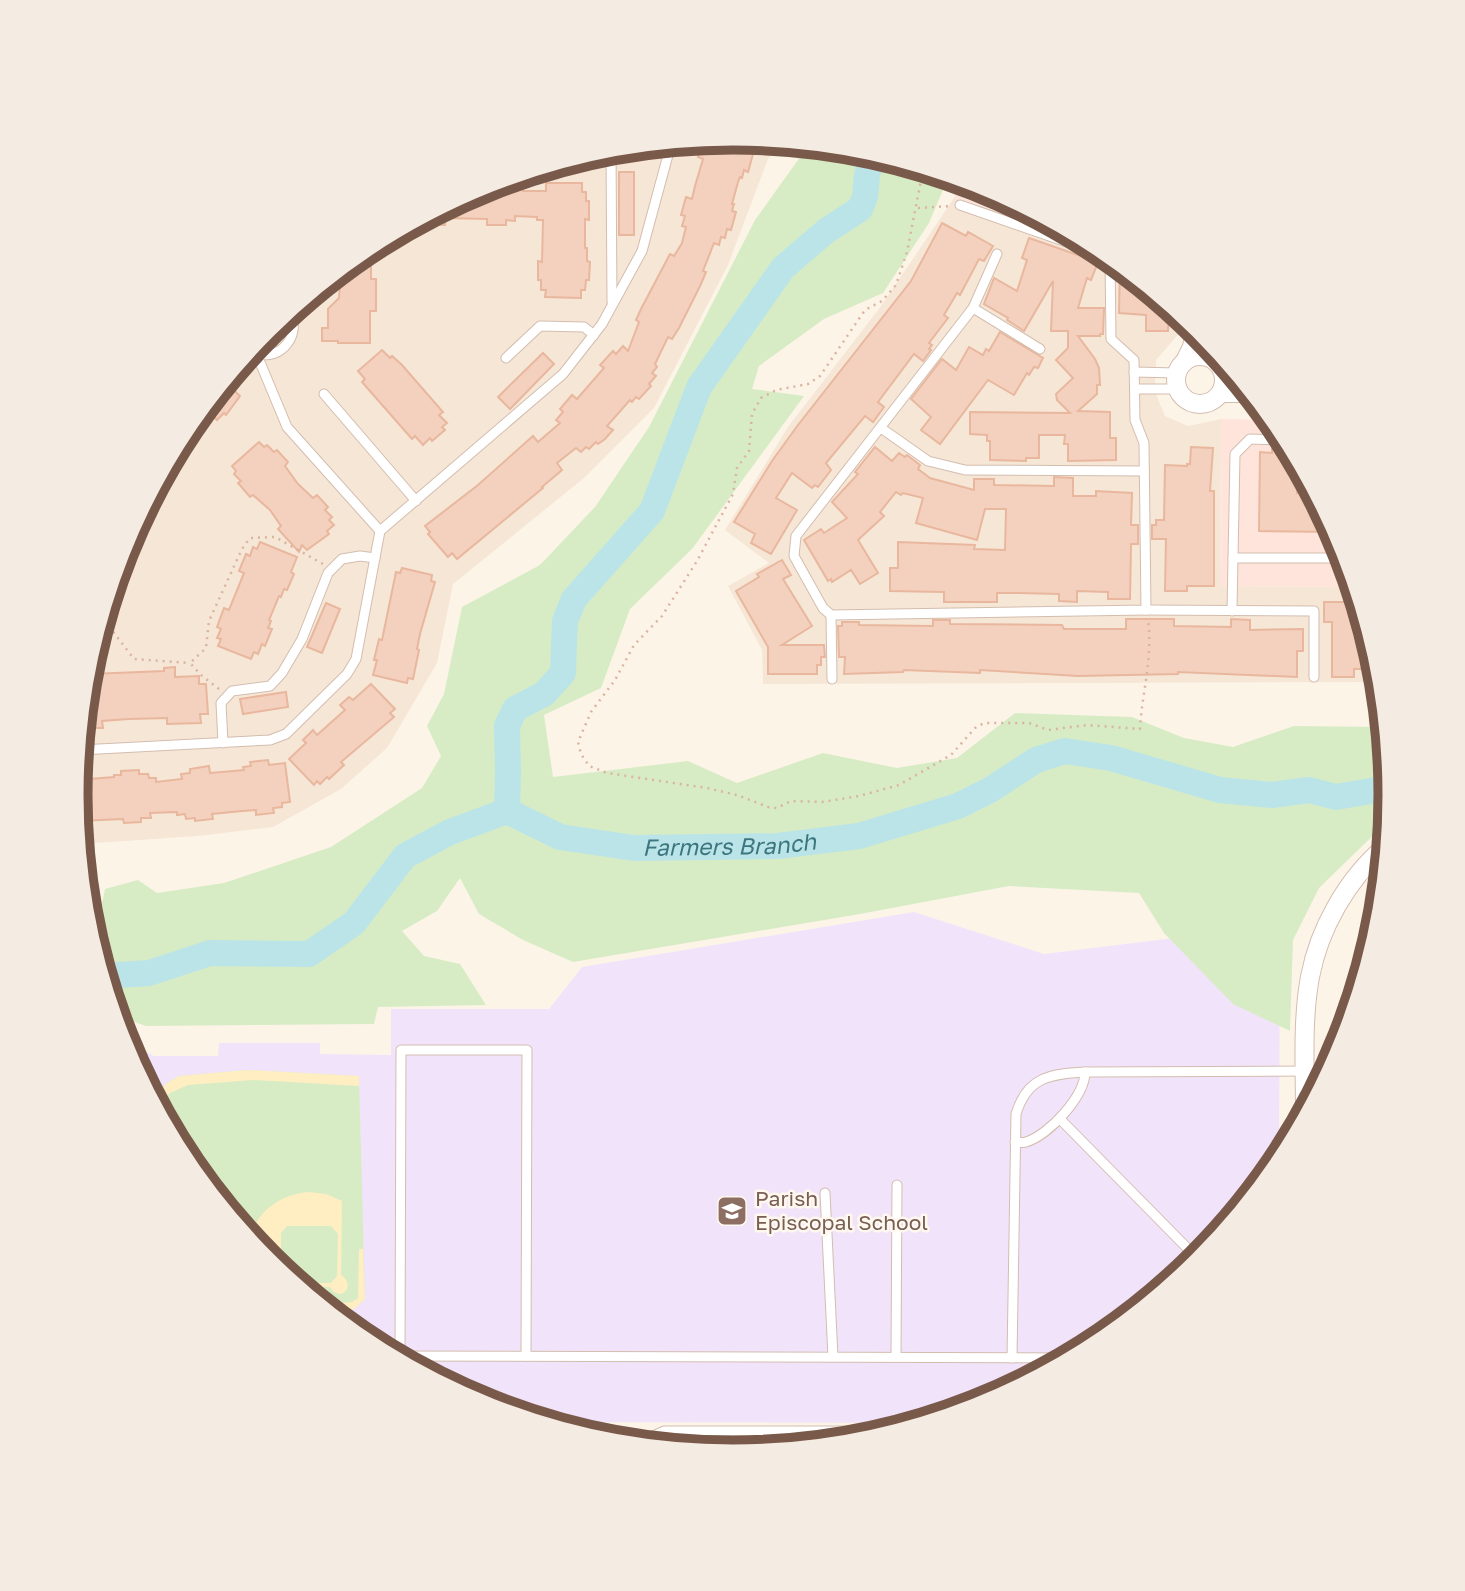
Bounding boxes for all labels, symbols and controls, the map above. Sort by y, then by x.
water label: Farmers Branch [642,826,818,861]
place label: Parish Episcopal School [755,1185,928,1235]
school or university icon: Parish Episcopal School [715,1194,749,1228]

